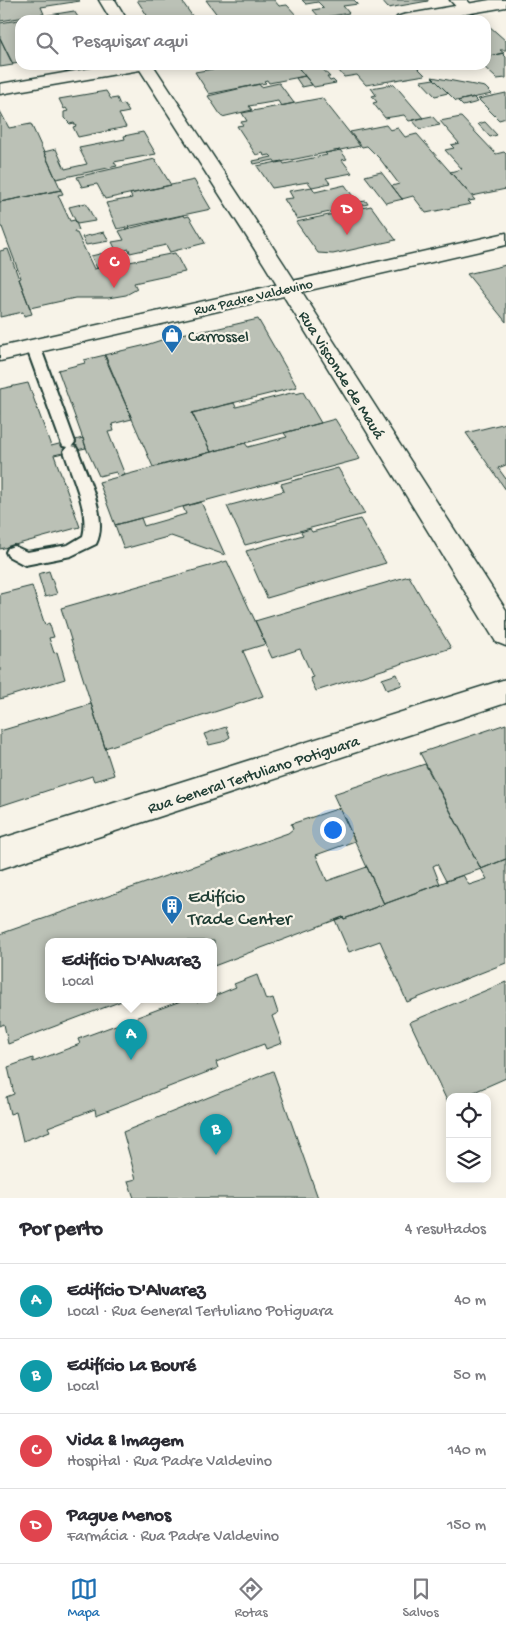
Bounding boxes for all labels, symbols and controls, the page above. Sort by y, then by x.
search box [15,15,491,70]
icon: search [33,29,61,57]
text: Pesquisar aqui [73,31,188,54]
pin: D [331,194,363,235]
pin: C [98,247,130,288]
street label: Rua Padre Valdevino [193,277,315,320]
street label: Rua Visconde de Mauá [293,308,388,444]
shop icon: Carrossel [160,323,184,354]
place label: Carrossel [188,329,249,348]
street label: Rua General Tertuliano Potiguara [146,733,363,820]
your location [320,817,346,843]
place label: Edifício Trade Center [187,887,294,932]
building icon: Edifício Trade Center [160,894,184,925]
popup [45,938,217,1003]
text: Edifício D'Alvarez [62,950,200,973]
text: Local [62,973,94,992]
pin: A [115,1019,147,1060]
map controls [446,1093,491,1183]
button: locate [446,1093,491,1138]
pin: B [200,1114,232,1155]
button: layers [446,1138,491,1183]
text: Por perto [20,1218,103,1243]
text: 4 resultados [405,1221,486,1240]
text: Edifício D'Alvarez [67,1280,205,1303]
text: A [31,1292,41,1311]
text: 40 m [454,1292,486,1311]
text: Local · Rua General Tertuliano Potiguara [67,1303,333,1322]
text: Edifício La Bouré [67,1355,196,1378]
text: B [32,1367,40,1386]
text: 50 m [453,1367,486,1386]
text: Local [67,1378,99,1397]
text: Vida & Imagem [67,1430,184,1453]
text: C [32,1442,40,1461]
text: 140 m [448,1442,486,1461]
text: Hospital · Rua Padre Valdevino [67,1453,272,1472]
text: Pague Menos [67,1505,171,1528]
text: D [31,1517,41,1536]
text: 150 m [447,1517,486,1536]
text: Farmácia · Rua Padre Valdevino [67,1528,279,1547]
tab: Mapa [67,1575,100,1622]
tab: Rotas [234,1575,268,1622]
tab: Salvos [403,1575,439,1622]

